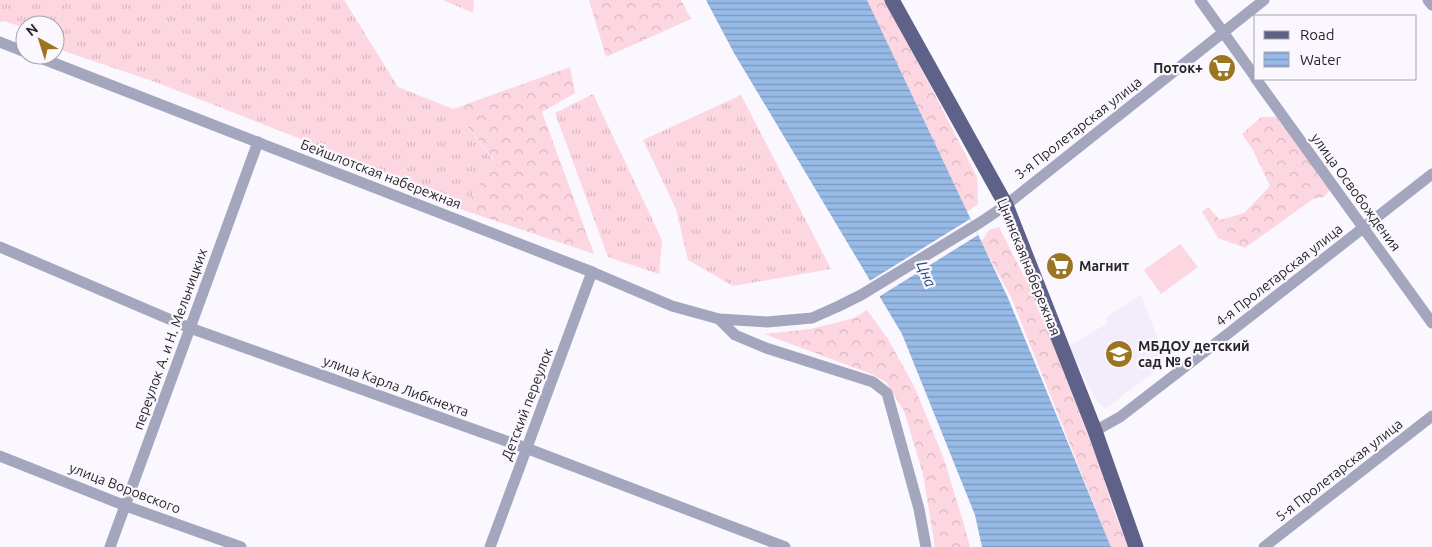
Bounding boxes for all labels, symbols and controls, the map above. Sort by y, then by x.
north arrow [15,15,65,65]
legend [1254,15,1417,80]
text: N [23,20,41,39]
text: Road [1300,26,1335,43]
text: Water [1300,51,1341,68]
supermarket icon: Поток+ [1207,53,1237,83]
place label: Поток+ [1153,60,1203,76]
street label: 3-я Пролетарская улица [1012,74,1144,182]
street label: улица Освобождения [1308,130,1404,254]
street label: Бейшлотская набережная [298,136,464,212]
street label: Цнинская набережная [994,196,1064,338]
street label: 4-я Пролетарская улица [1213,221,1345,329]
street label: переулок А. и Н. Мельницких [130,246,210,432]
supermarket icon: Магнит [1045,251,1075,281]
water label: Цна [913,258,939,289]
place label: Магнит [1079,258,1129,274]
place label: МБДОУ детский сад № 6 [1138,338,1250,370]
school or university icon: МБДОУ детский сад № 6 [1104,339,1134,369]
street label: Детский переулок [498,346,556,462]
street label: улица Карла Либкнехта [321,352,471,420]
street label: 5-я Пролетарская улица [1273,416,1405,524]
street label: улица Воровского [67,459,183,517]

